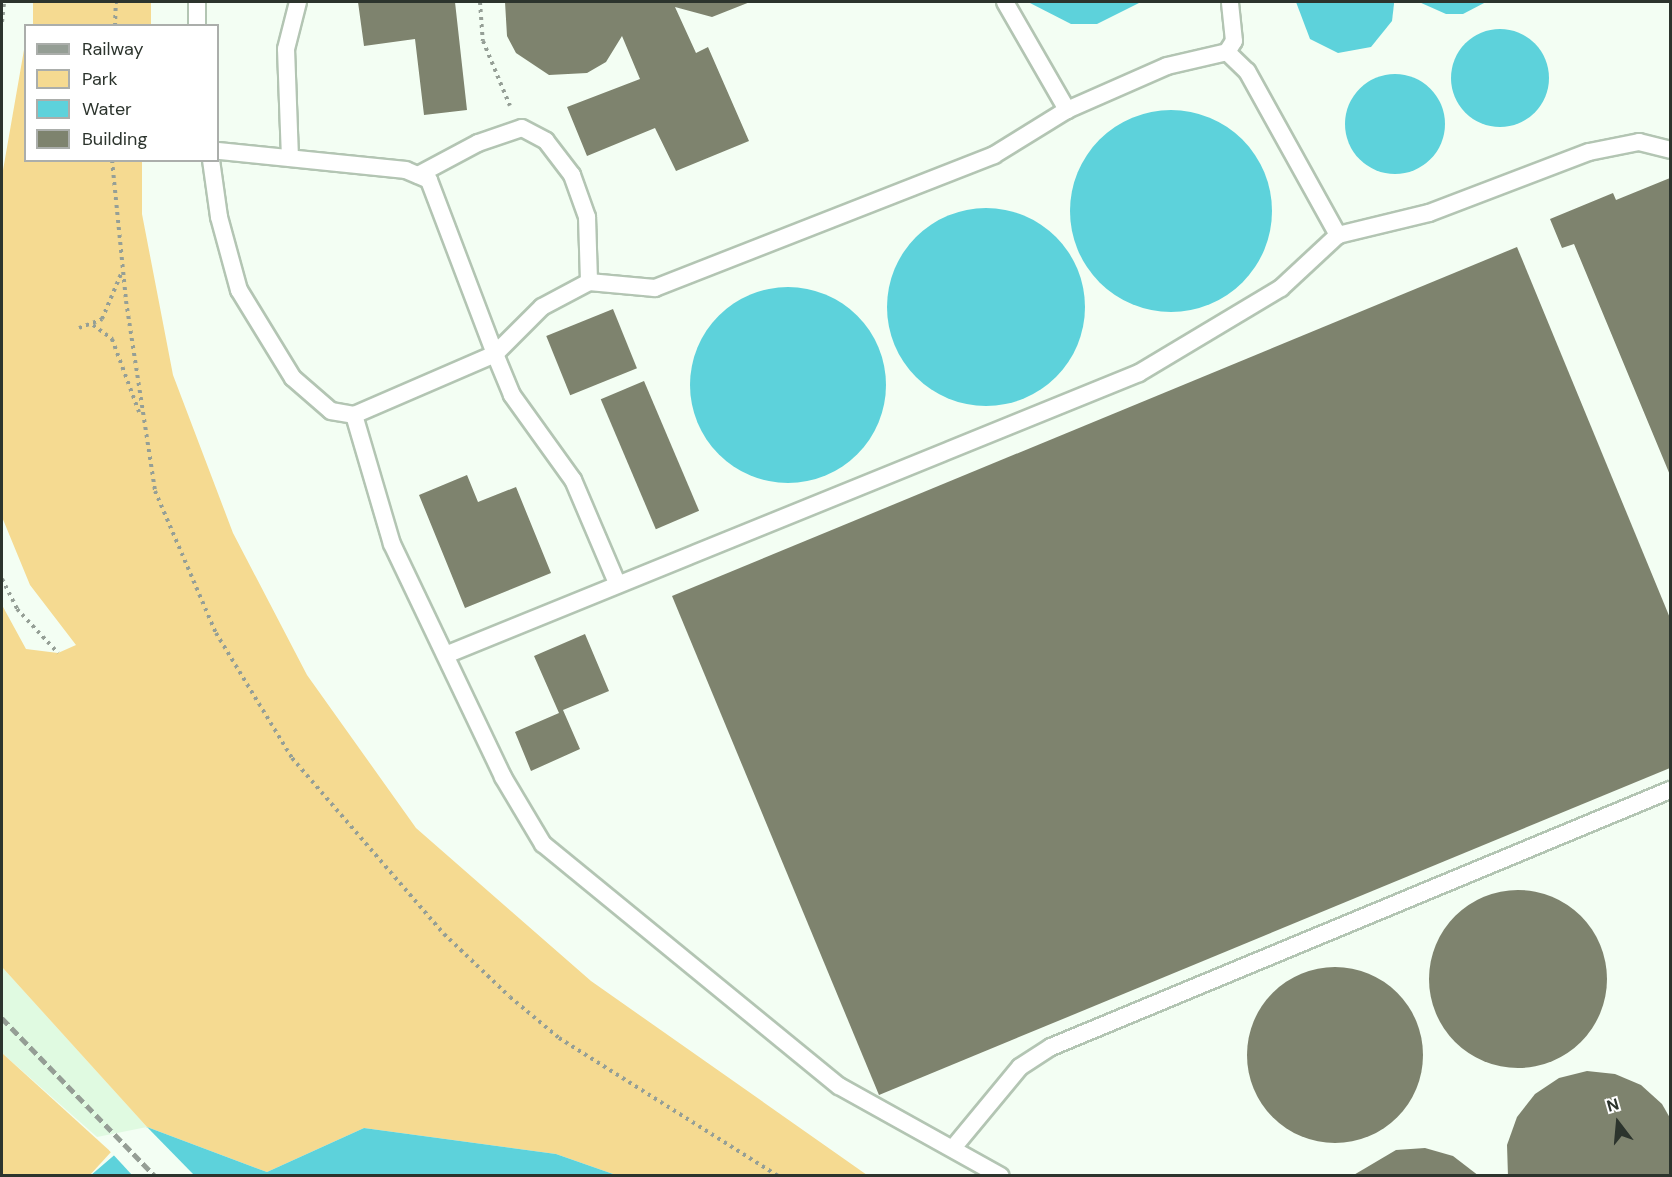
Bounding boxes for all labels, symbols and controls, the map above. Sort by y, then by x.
legend [24,24,219,162]
text: Railway [82,37,144,61]
text: Park [82,67,118,91]
text: Water [82,97,132,121]
text: Building [82,127,147,151]
north arrow [1588,1093,1648,1153]
text: N [1604,1094,1621,1117]

